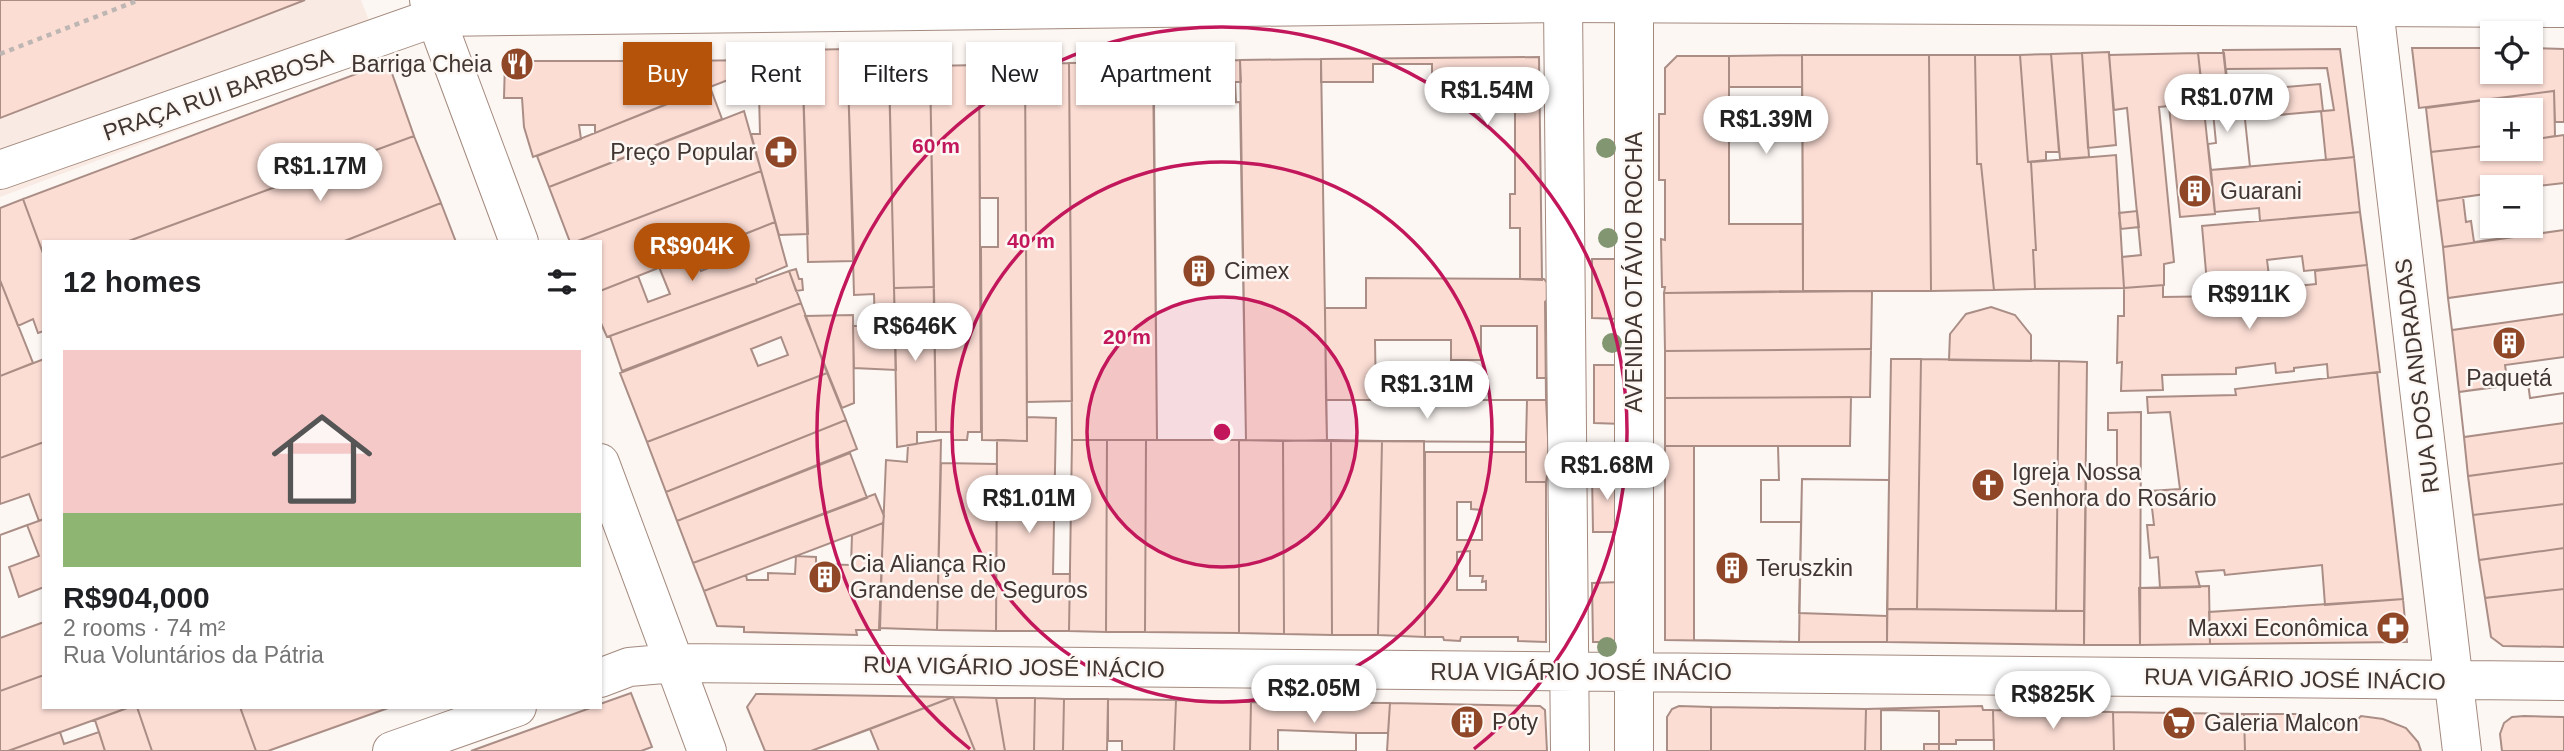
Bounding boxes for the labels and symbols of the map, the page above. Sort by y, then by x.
street label: PRAÇA RUI BARBOSA [100,42,337,146]
restaurant icon: Barriga Cheia [498,45,536,83]
place label: Barriga Cheia [351,51,492,77]
pin: R$1.54M [1422,68,1552,127]
pin: R$1.07M [2162,74,2292,134]
pin: R$1.39M [1701,96,1831,156]
street label: AVENIDA OTÁVIO ROCHA [1621,131,1647,412]
pharmacy icon: Preço Popular [762,133,800,171]
text: 60 m [912,134,960,157]
place label: Preço Popular [610,139,756,165]
pin: R$1.17M [255,144,385,203]
building icon: Guarani [2176,172,2214,210]
place label: Guarani [2220,178,2302,204]
pin: R$904K [635,224,749,283]
text: 40 m [1007,229,1055,252]
building icon: Cimex [1180,252,1218,290]
street label: RUA DOS ANDRADAS [2390,257,2444,495]
place label: Cimex [1224,258,1290,284]
pin: R$911K [2192,272,2306,331]
pin: R$646K [858,304,972,363]
building icon: Paquetá [2490,324,2528,362]
text: 20 m [1103,325,1151,348]
pin: R$1.31M [1362,362,1492,421]
place label: Paquetá [2466,365,2552,391]
centre of rings [1210,420,1234,444]
pin: R$1.68M [1542,442,1672,502]
place label: Igreja Nossa Senhora do Rosário [2012,459,2217,511]
church icon: Igreja Nossa Senhora do Rosário [1969,466,2007,504]
pin: R$1.01M [964,476,1094,535]
building icon: Teruszkin [1713,549,1751,587]
place label: Cia Aliança Rio Grandense de Seguros [850,551,1088,603]
place label: Teruszkin [1756,555,1853,581]
building icon: Cia Aliança Rio Grandense de Seguros [806,558,844,596]
pharmacy icon: Maxxi Econômica [2374,609,2412,647]
place label: Maxxi Econômica [2188,615,2368,641]
street label: RUA VIGÁRIO JOSÉ INÁCIO [863,651,1165,683]
street label: RUA VIGÁRIO JOSÉ INÁCIO [1430,659,1732,685]
street label: RUA VIGÁRIO JOSÉ INÁCIO [2144,663,2446,695]
pin: R$2.05M [1249,666,1379,725]
pin: R$825K [1996,672,2110,731]
building icon: Poty [1448,703,1486,741]
supermarket icon: Galeria Malcon [2160,704,2198,742]
place label: Poty [1492,709,1539,735]
place label: Galeria Malcon [2204,710,2359,736]

